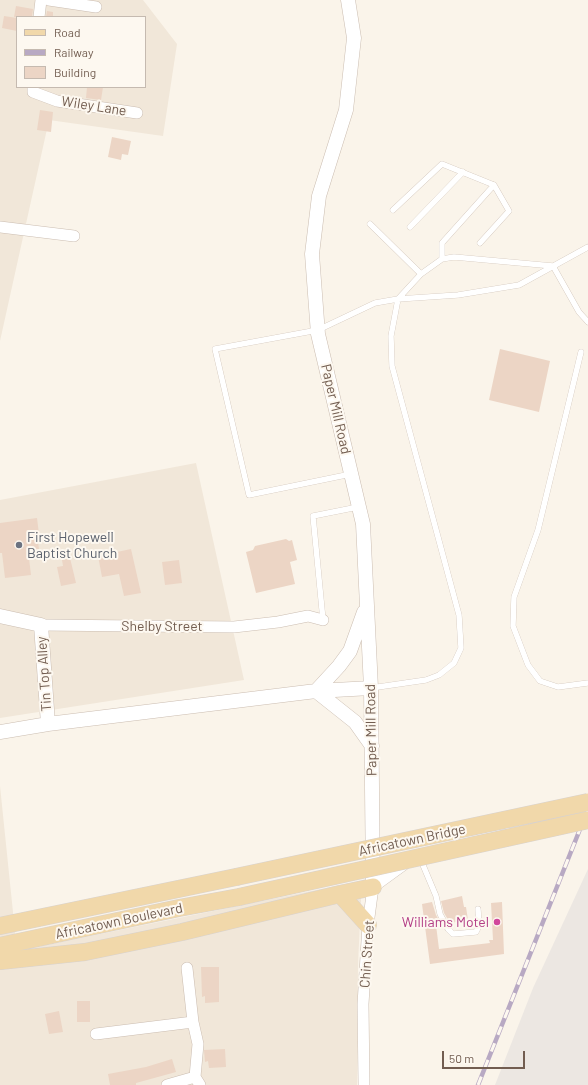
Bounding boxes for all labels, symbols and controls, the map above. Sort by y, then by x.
legend [16,16,146,88]
text: Road [54,25,81,39]
text: Railway [54,45,93,59]
text: Building [54,65,96,79]
street label: Wiley Lane [60,93,128,119]
street label: Paper Mill Road [317,362,355,456]
place label: First Hopewell Baptist Church [27,529,117,562]
marker: First Hopewell Baptist Church [14,540,24,550]
street label: Shelby Street [121,618,203,634]
street label: Tin Top Alley [33,636,55,712]
street label: Paper Mill Road [362,684,380,776]
street label: Africatown Bridge [357,820,467,860]
street label: Africatown Boulevard [54,899,184,943]
place label: Williams Motel [402,914,489,930]
marker: Williams Motel [492,917,502,927]
street label: Chin Street [356,919,378,989]
scale bar [444,1043,527,1069]
text: 50 m [449,1051,474,1065]

